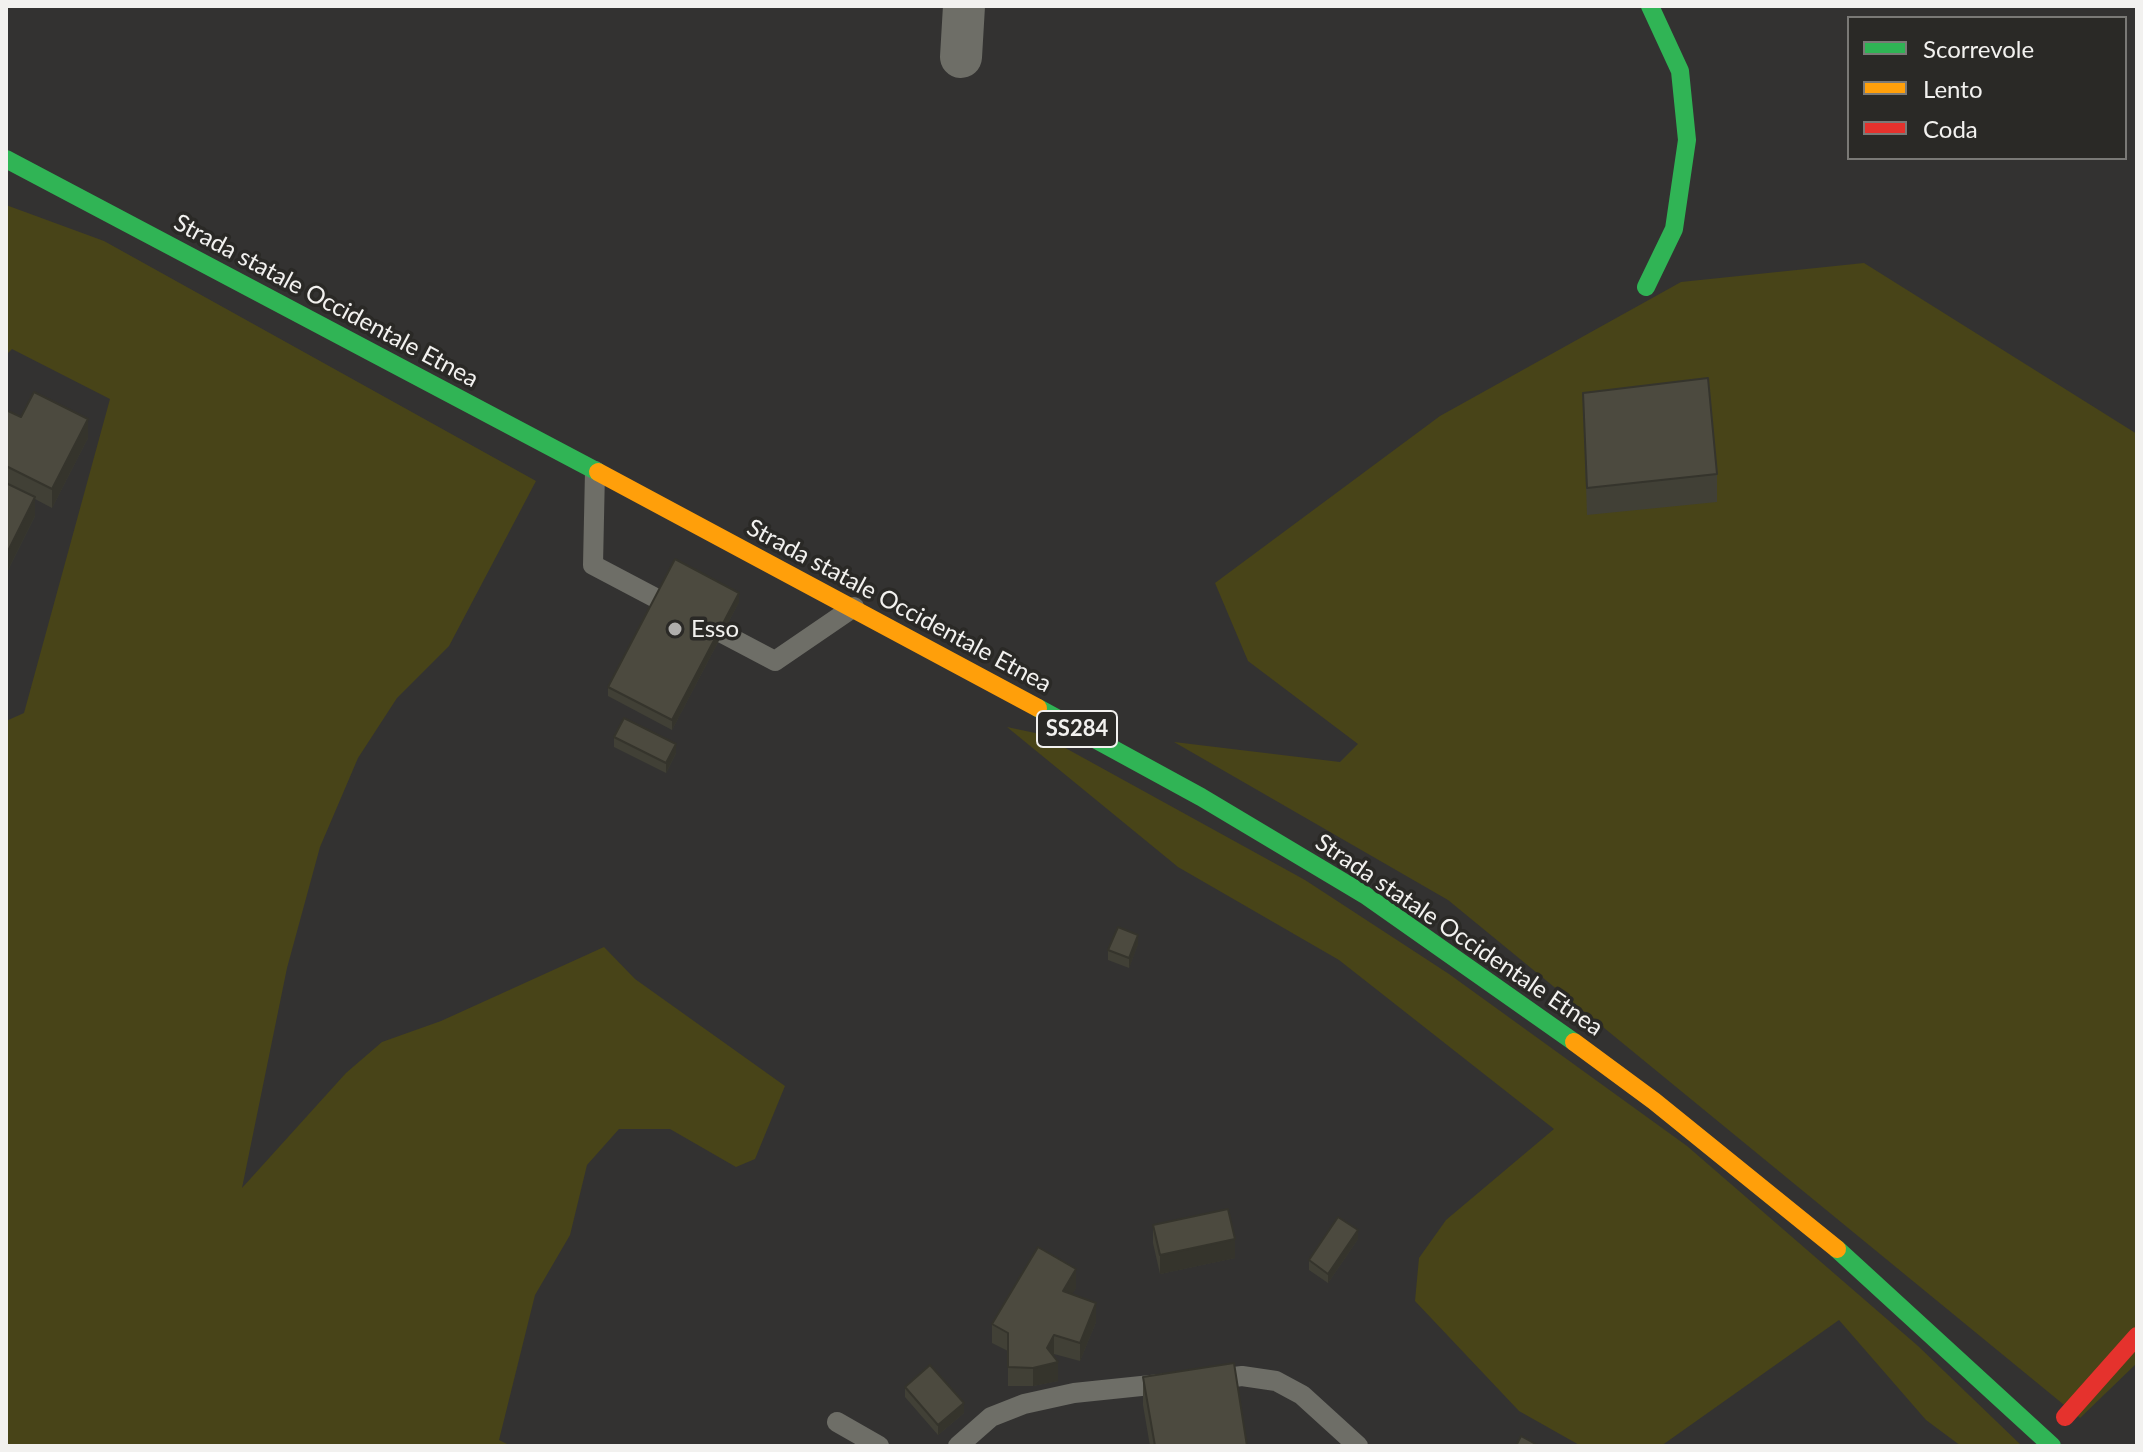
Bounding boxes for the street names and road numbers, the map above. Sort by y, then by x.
street label: Strada statale Occidentale Etnea [169,208,483,394]
street label: Strada statale Occidentale Etnea [742,513,1056,699]
road number: SS284 [1037,711,1117,747]
street label: Strada statale Occidentale Etnea [1310,828,1608,1042]

